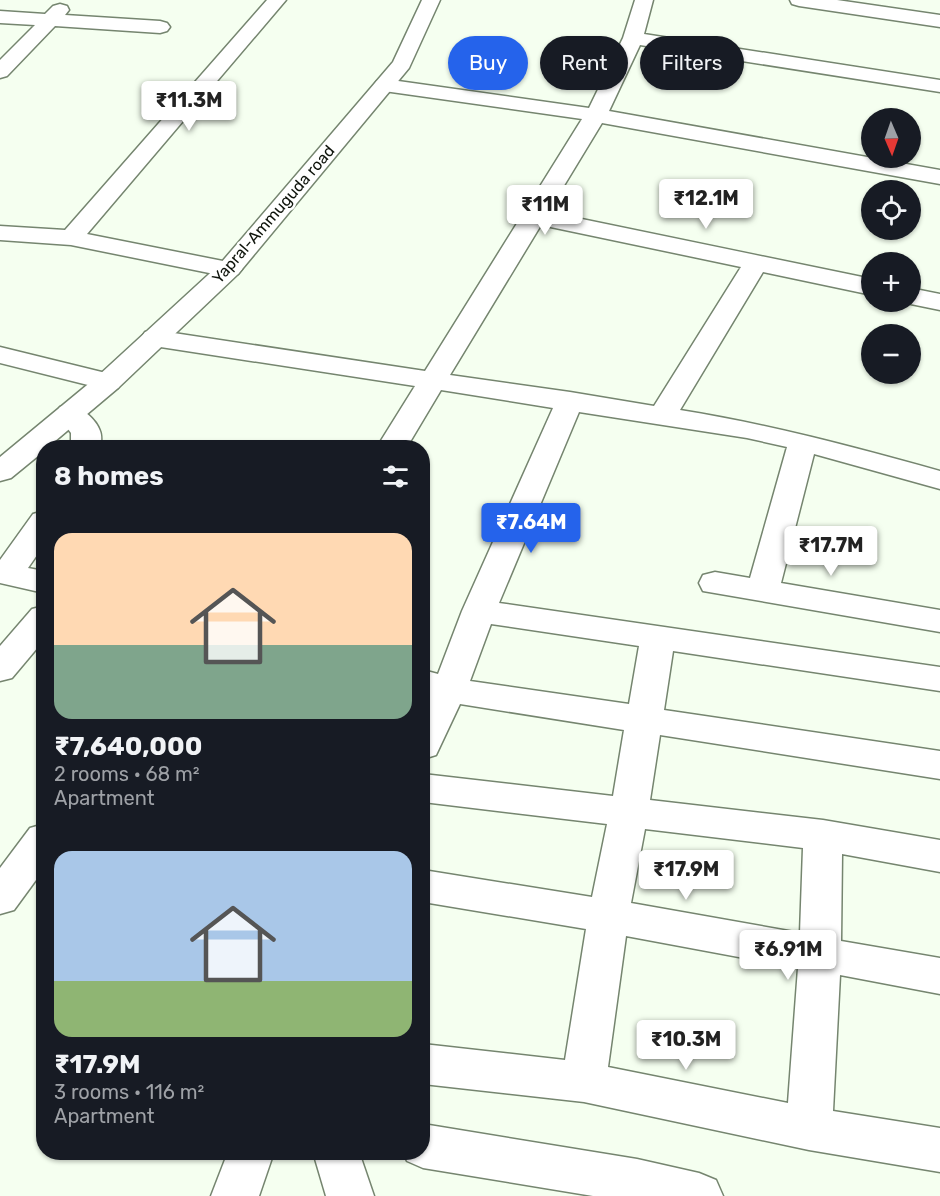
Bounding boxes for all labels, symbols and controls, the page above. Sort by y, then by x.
chip: Buy [448,36,528,90]
chip: Rent [540,36,628,90]
chip: Filters [640,36,744,90]
pin: ₹11.3M [140,81,238,132]
text: ₹11.3M [155,88,223,112]
north arrow [861,108,921,168]
map controls [861,108,921,384]
street label: Yapral-Ammuguda road [208,141,339,287]
pin: ₹12.1M [657,179,755,230]
button: locate [861,180,921,240]
pin: ₹11M [509,185,581,236]
text: ₹12.1M [673,186,739,210]
text: ₹11M [521,192,569,216]
button: + [861,252,921,312]
button: − [861,324,921,384]
icon: filters [379,460,412,493]
text: 8 homes [54,461,164,492]
pin: ₹7.64M [482,503,580,554]
text: ₹7.64M [495,510,567,534]
pin: ₹17.7M [782,526,880,577]
text: ₹17.7M [798,533,864,557]
icon: home [179,572,287,680]
text: ₹7,640,000 [54,731,202,762]
text: 2 rooms · 68 m² [54,762,200,786]
text: Apartment [54,786,155,810]
pin: ₹17.9M [637,850,735,901]
text: ₹17.9M [653,857,719,881]
icon: home [179,890,287,998]
pin: ₹6.91M [739,930,837,981]
text: ₹6.91M [753,937,823,961]
pin: ₹10.3M [637,1020,735,1071]
text: ₹10.3M [651,1027,721,1051]
text: ₹17.9M [54,1049,140,1080]
text: 3 rooms · 116 m² [54,1080,204,1104]
text: Apartment [54,1104,155,1128]

